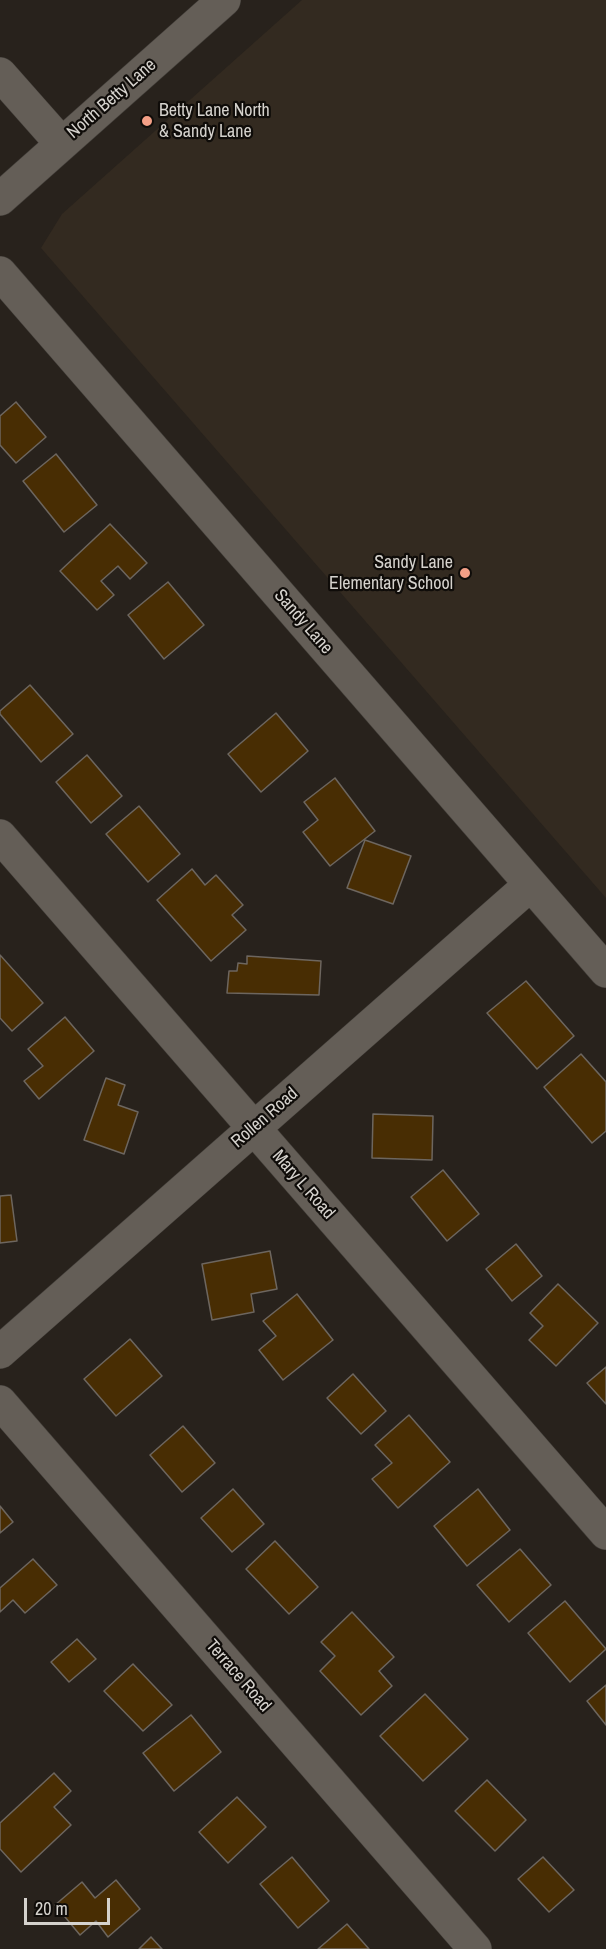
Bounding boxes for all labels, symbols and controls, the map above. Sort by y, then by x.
street label: North Betty Lane [63,55,161,143]
place label: Betty Lane North & Sandy Lane [159,100,270,142]
marker: Betty Lane North & Sandy Lane [140,114,154,128]
place label: Sandy Lane Elementary School [329,552,453,594]
marker: Sandy Lane Elementary School [458,566,472,580]
street label: Sandy Lane [269,585,337,659]
street label: Rollen Road [227,1083,303,1153]
street label: Mary L Road [267,1146,339,1224]
street label: Terrace Road [201,1635,275,1717]
scale bar [27,1886,112,1924]
text: 20 m [35,1896,68,1921]

